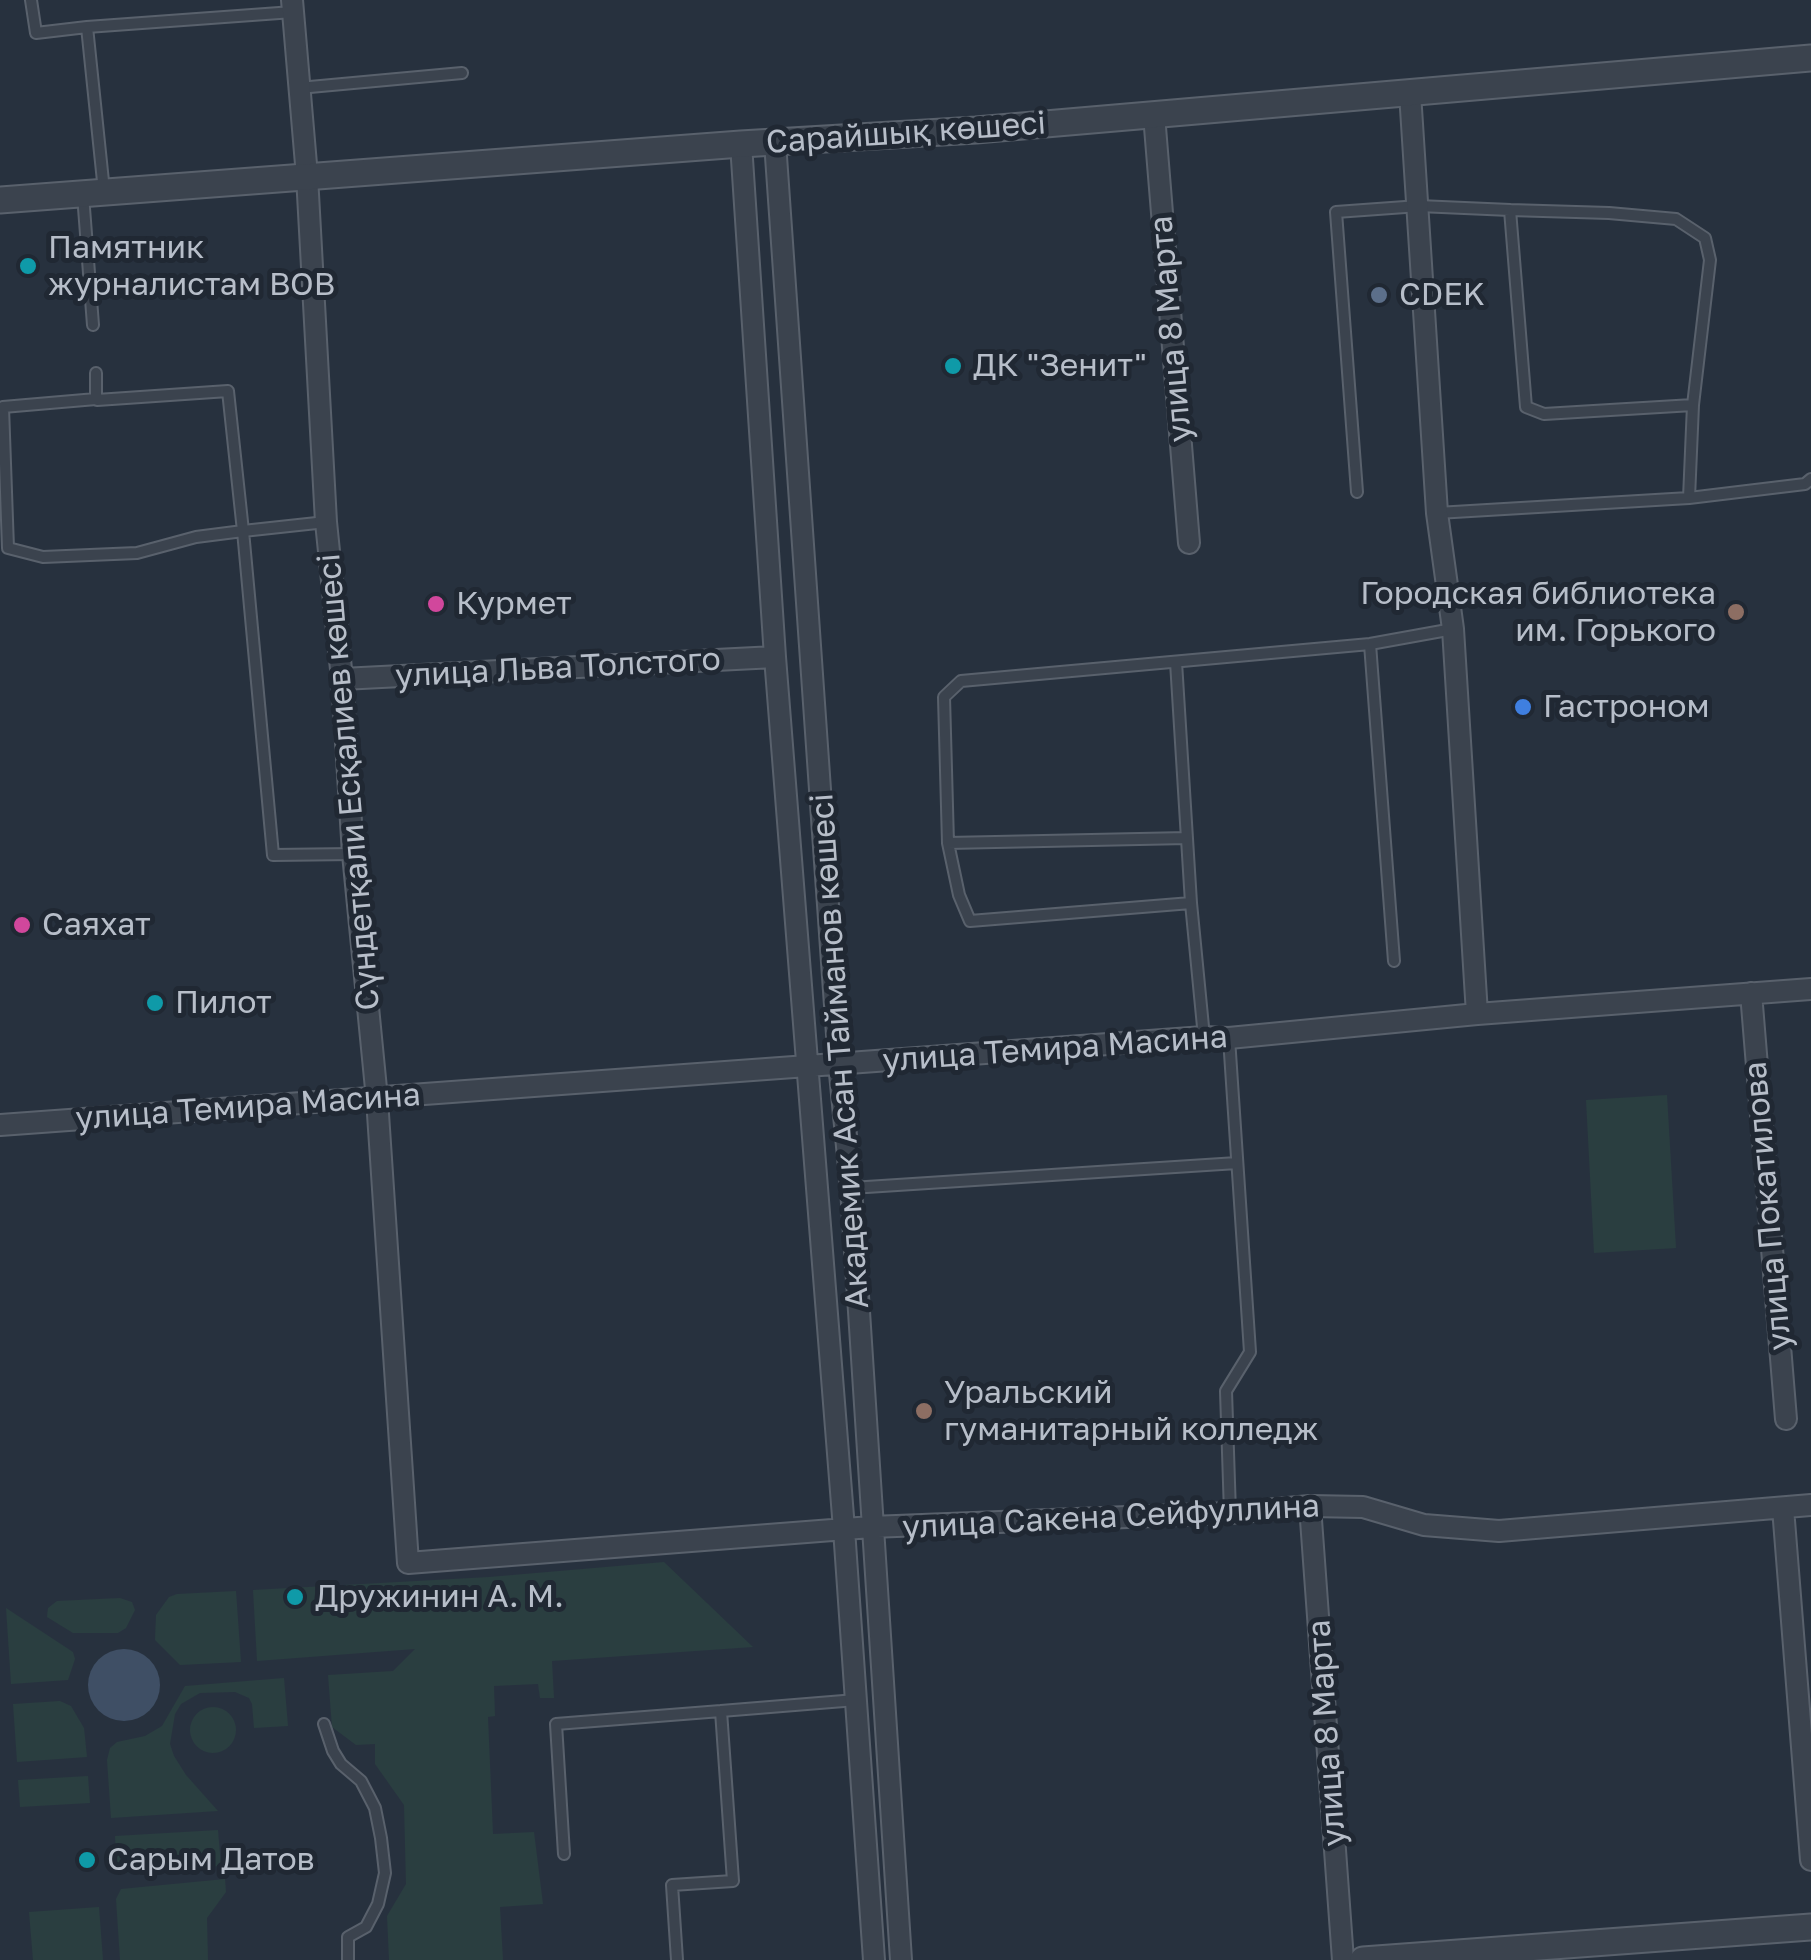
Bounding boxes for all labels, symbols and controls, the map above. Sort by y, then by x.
street label: Сарайшық көшесі [765,104,1047,162]
street label: улица 8 Марта [1142,214,1200,444]
place label: Памятник журналистам ВОВ [48,229,335,304]
marker: Памятник журналистам ВОВ [17,255,39,277]
place label: CDEK [1399,276,1485,314]
marker: CDEK [1368,284,1390,306]
place label: ДК "Зенит" [973,347,1147,385]
marker: ДК "Зенит" [942,355,964,377]
street label: Сүндетқали Есқалиев көшесі [310,552,388,1012]
place label: Городская библиотека им. Горького [1360,575,1716,650]
place label: Курмет [456,585,572,623]
marker: Курмет [425,593,447,615]
marker: Городская библиотека им. Горького [1725,601,1747,623]
street label: улица Льва Толстого [394,640,722,696]
place label: Гастроном [1543,688,1710,726]
marker: Гастроном [1512,696,1534,718]
street label: Академик Асан Тайманов көшесі [803,792,877,1310]
place label: Саяхат [42,906,151,944]
marker: Саяхат [11,914,33,936]
place label: Пилот [175,984,272,1022]
marker: Пилот [144,992,166,1014]
street label: улица Темира Масина [881,1018,1229,1080]
street label: улица Покатилова [1736,1060,1800,1352]
street label: улица Темира Масина [74,1076,422,1138]
place label: Уральский гуманитарный колледж [944,1374,1318,1449]
marker: Уральский гуманитарный колледж [913,1400,935,1422]
street label: улица Сакена Сейфуллина [901,1487,1321,1547]
place label: Дружинин А. М. [315,1578,564,1616]
marker: Дружинин А. М. [284,1586,306,1608]
street label: улица 8 Марта [1300,1618,1354,1848]
place label: Сарым Датов [107,1841,315,1879]
marker: Сарым Датов [76,1849,98,1871]

